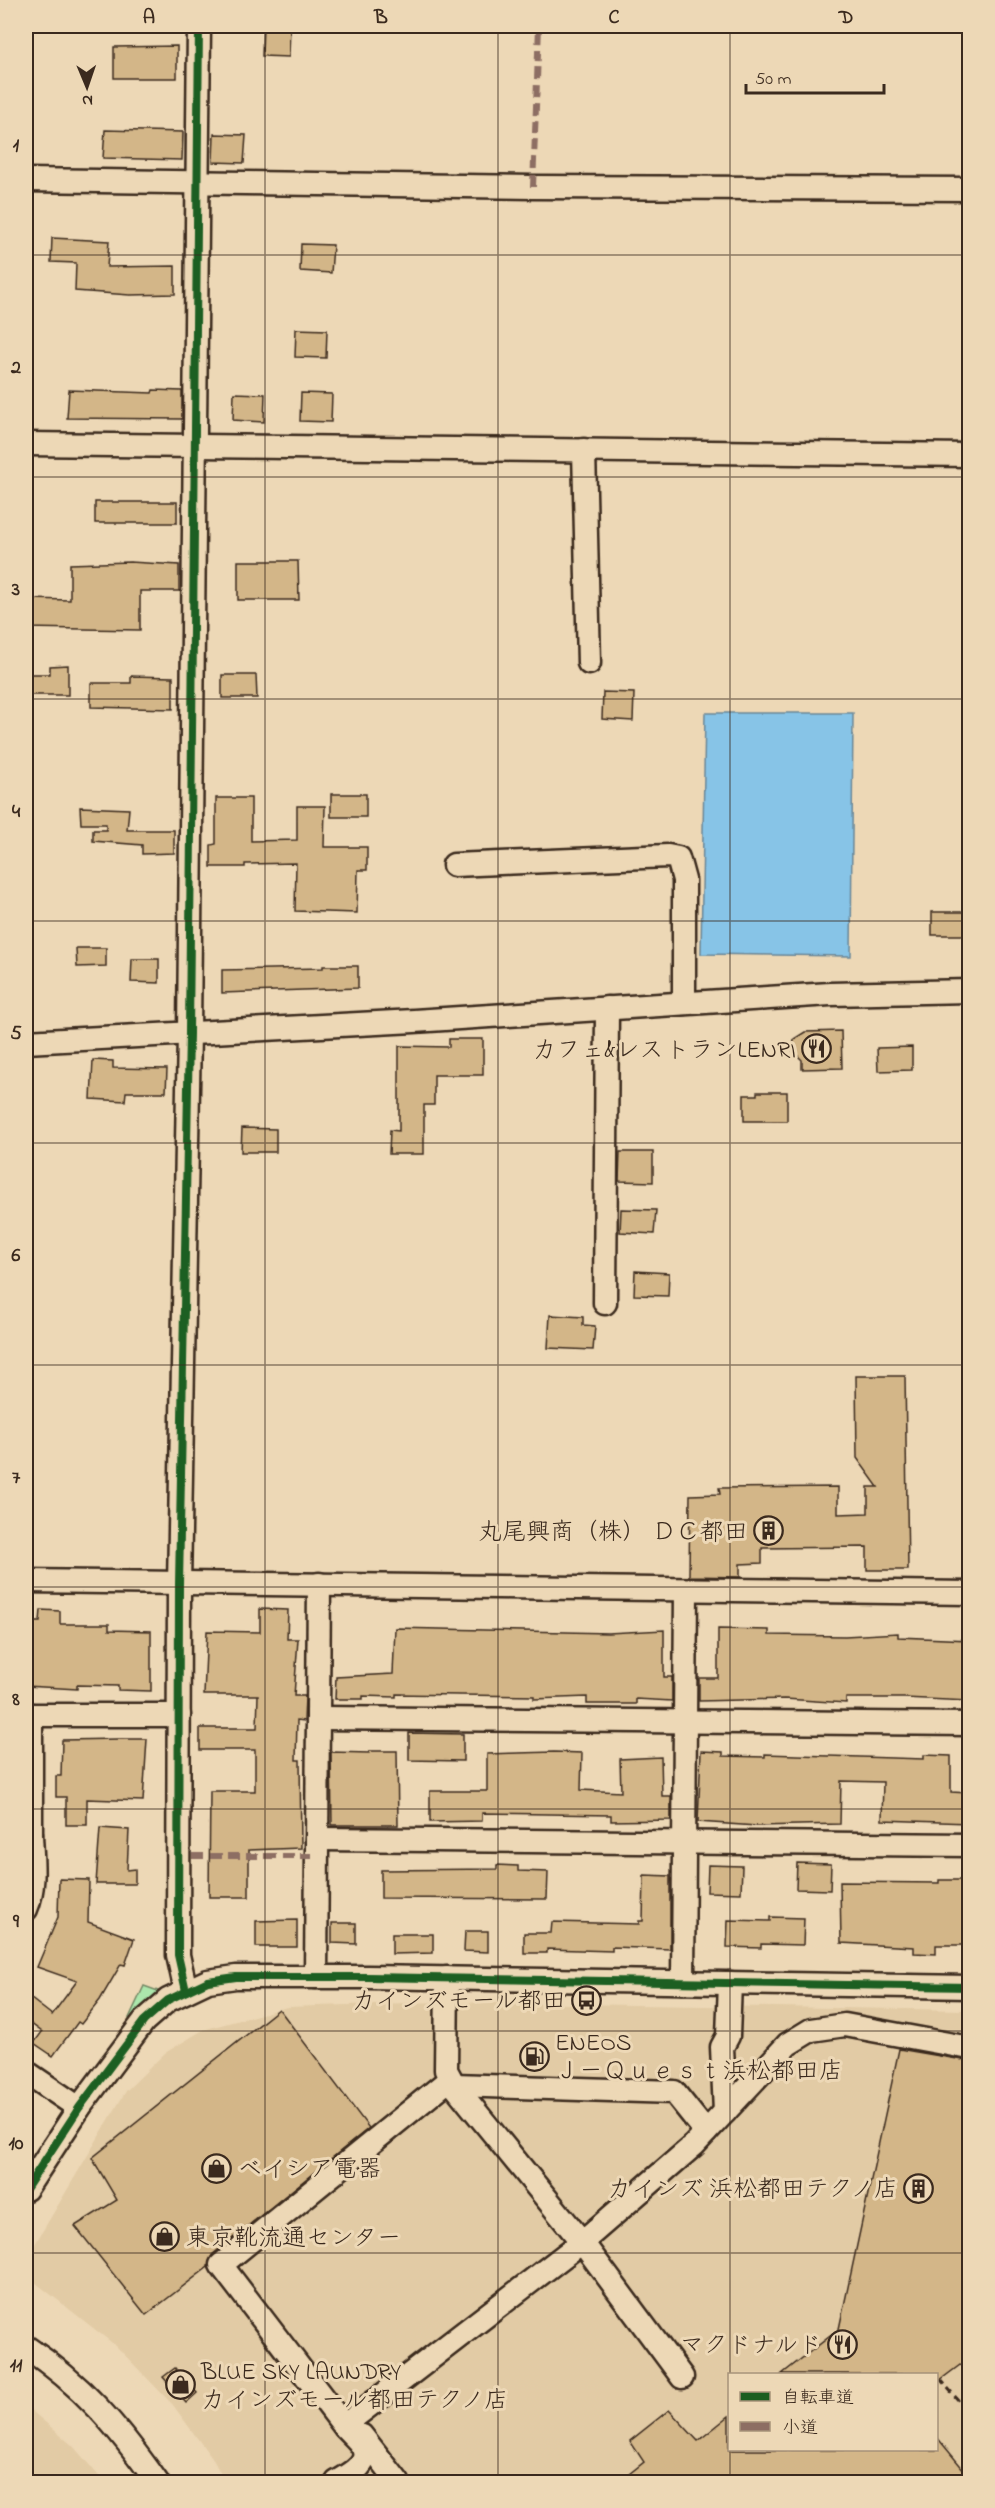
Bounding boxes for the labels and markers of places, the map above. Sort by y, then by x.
restaurant icon: カフェ&レストランLENRI [801,1033,833,1065]
place label: カフェ&レストランLENRI [533,1034,796,1069]
building icon: 丸尾興商（株） ＤＣ都田 [753,1515,785,1547]
place label: 丸尾興商（株） ＤＣ都田 [478,1516,748,1551]
bus stop icon: カインズモール都田 [571,1984,603,2016]
place label: カインズモール都田 [351,1985,566,2020]
place label: ENEOS Ｊ－Ｑｕｅｓｔ浜松都田店 [555,2027,843,2090]
fuel station icon: ENEOS Ｊ－Ｑｕｅｓｔ浜松都田店 [518,2040,550,2072]
shop icon: ベイシア電器 [201,2152,233,2184]
place label: ベイシア電器 [238,2153,382,2188]
building icon: カインズ 浜松都田テクノ店 [903,2172,935,2204]
place label: カインズ 浜松都田テクノ店 [607,2173,898,2208]
shop icon: 東京靴流通センター [149,2221,181,2253]
place label: 東京靴流通センター [186,2222,401,2257]
restaurant icon: マクドナルド [827,2328,859,2360]
place label: マクドナルド [680,2329,822,2364]
place label: BLUE SKY LAUNDRY カインズモール都田テクノ店 [200,2356,508,2419]
shop icon: BLUE SKY LAUNDRY カインズモール都田テクノ店 [164,2369,196,2401]

